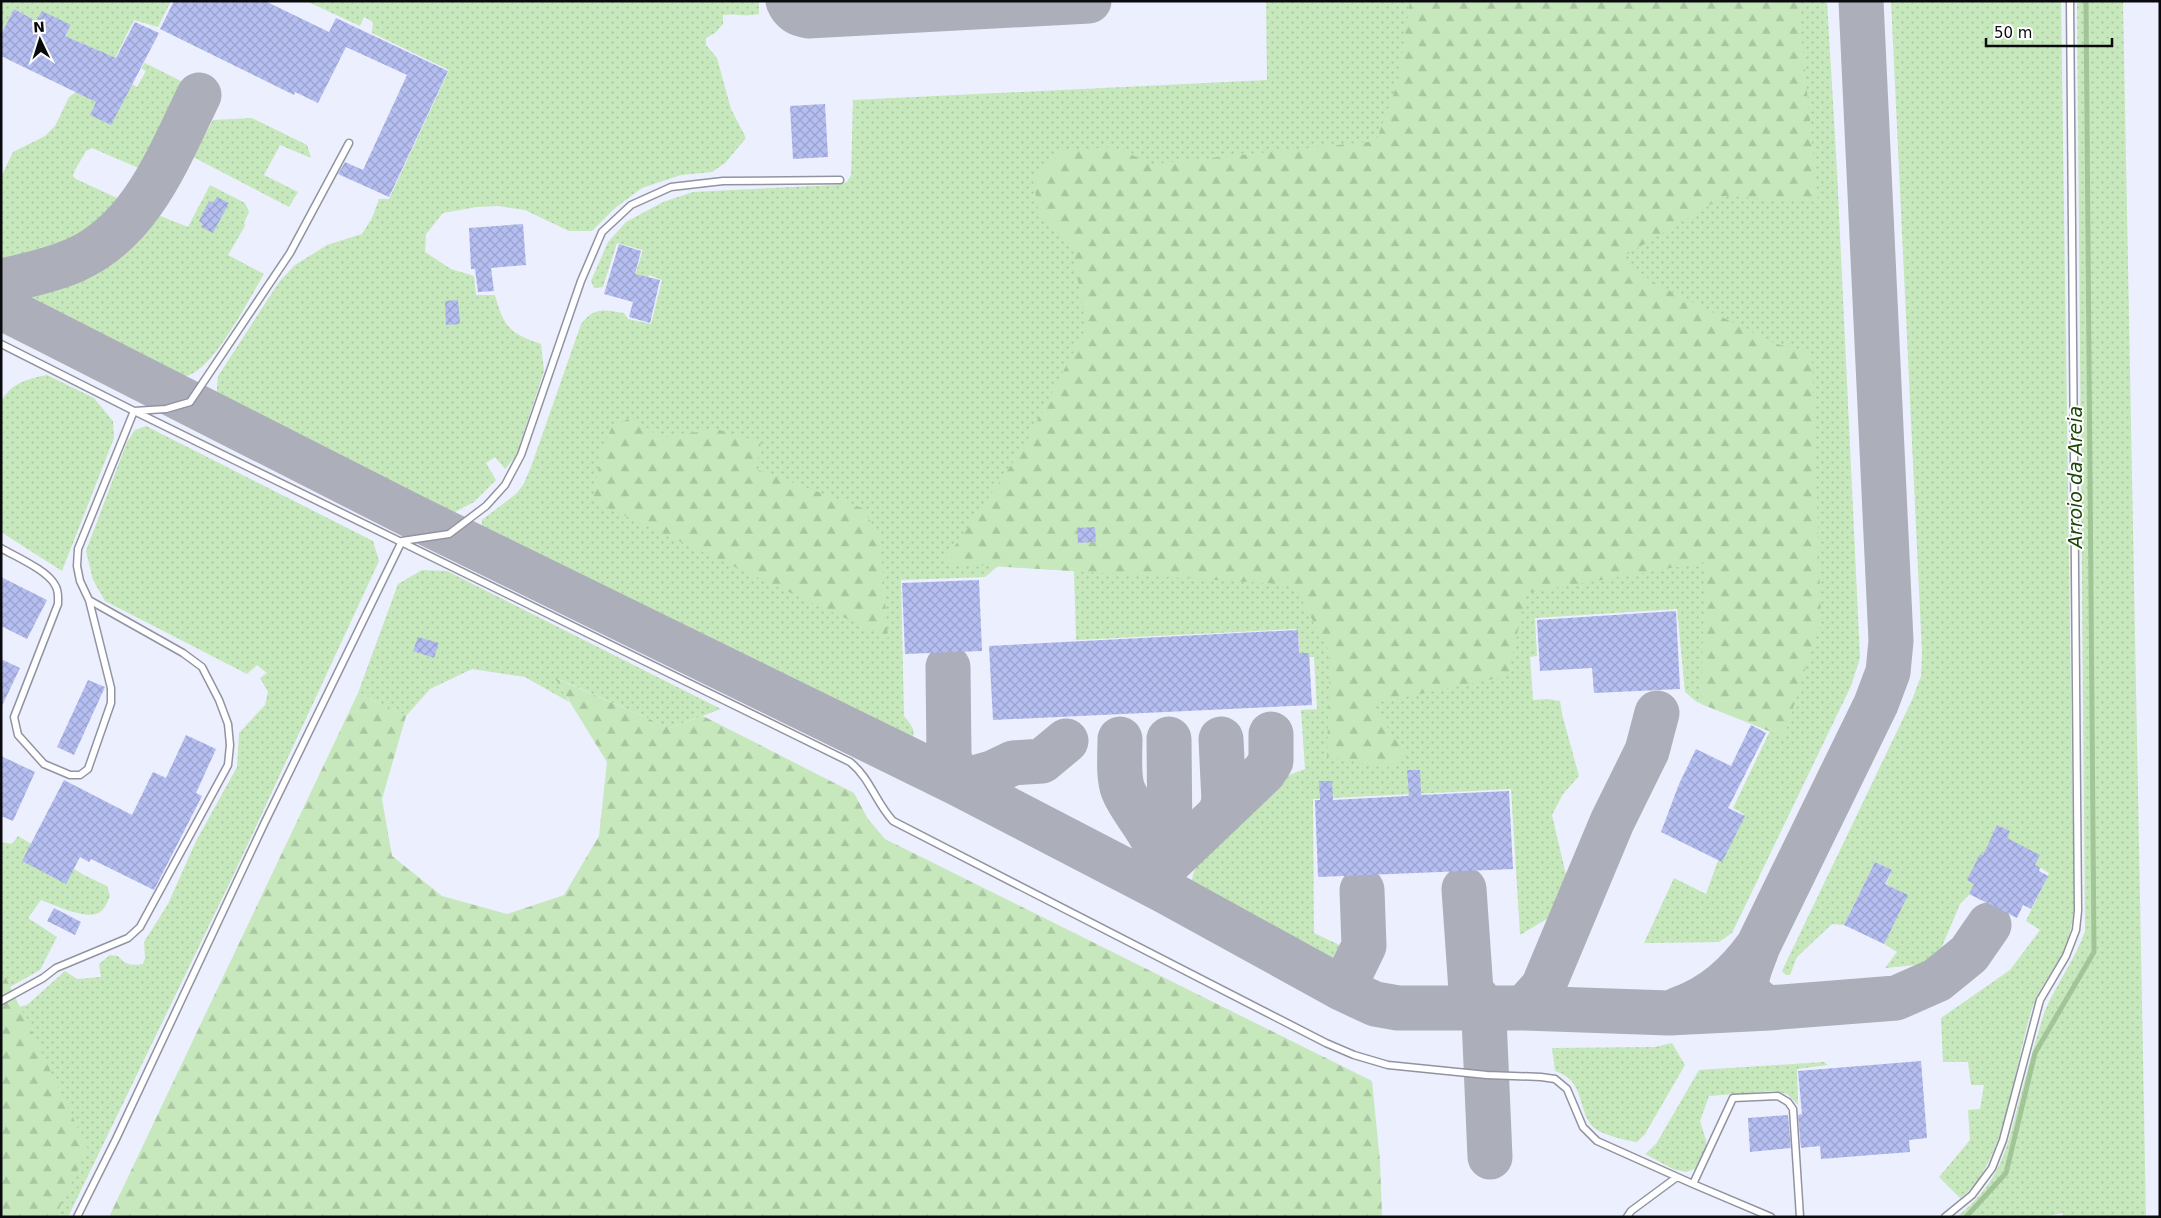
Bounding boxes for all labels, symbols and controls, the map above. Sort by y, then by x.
north arrow [15,15,65,65]
scale bar [1986,15,2112,47]
text: N [33,19,45,35]
text: 50 m [1994,24,2032,42]
water label: Arroio da Areia [2064,406,2086,550]

